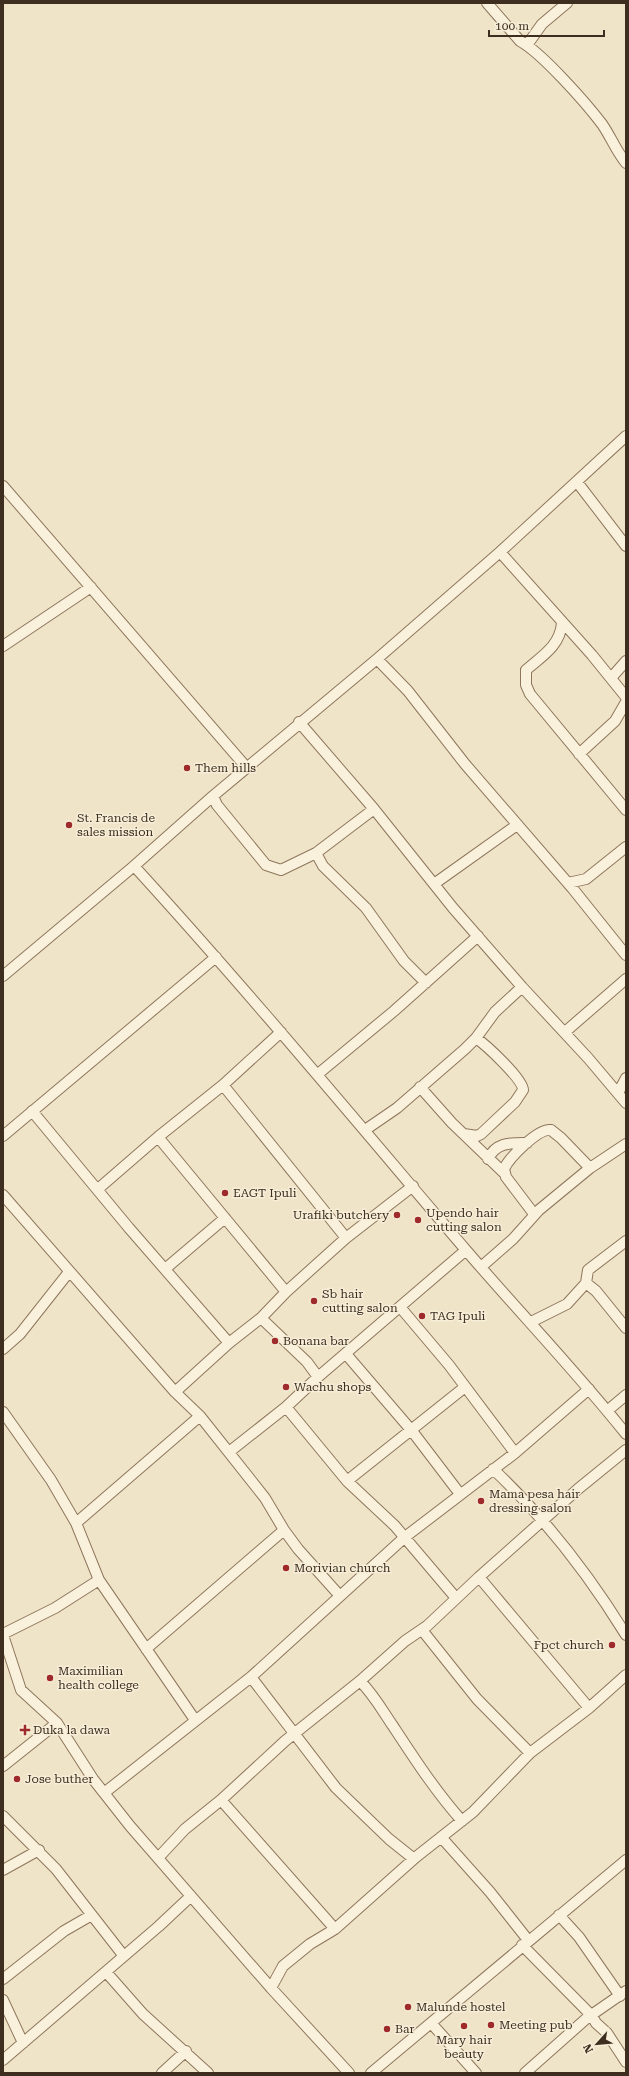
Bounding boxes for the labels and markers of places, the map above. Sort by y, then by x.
place label: Them hills [195,761,256,775]
marker: Them hills [182,763,192,773]
place label: St. Francis de sales mission [77,811,155,839]
marker: St. Francis de sales mission [64,820,74,830]
place label: EAGT Ipuli [233,1186,297,1200]
marker: EAGT Ipuli [220,1188,230,1198]
place label: Upendo hair cutting salon [426,1206,502,1234]
place label: Urafiki butchery [293,1208,390,1222]
marker: Urafiki butchery [392,1210,402,1220]
marker: Upendo hair cutting salon [413,1215,423,1225]
place label: Sb hair cutting salon [322,1287,398,1315]
marker: Sb hair cutting salon [309,1296,319,1306]
place label: TAG Ipuli [430,1309,486,1323]
marker: TAG Ipuli [417,1311,427,1321]
place label: Bonana bar [283,1334,349,1348]
marker: Bonana bar [270,1336,280,1346]
place label: Wachu shops [294,1380,372,1394]
marker: Wachu shops [281,1382,291,1392]
place label: Mama pesa hair dressing salon [489,1487,580,1515]
marker: Mama pesa hair dressing salon [476,1496,486,1506]
place label: Morivian church [294,1561,391,1575]
marker: Morivian church [281,1563,291,1573]
place label: Fpct church [534,1638,604,1652]
marker: Fpct church [607,1640,617,1650]
place label: Maximilian health college [58,1664,139,1692]
marker: Maximilian health college [45,1673,55,1683]
place label: Duka la dawa [33,1723,110,1737]
marker: Duka la dawa [20,1725,30,1735]
place label: Jose buther [25,1772,93,1786]
marker: Jose buther [12,1774,22,1784]
place label: Malunde hostel [416,2000,506,2014]
marker: Malunde hostel [403,2002,413,2012]
place label: Meeting pub [499,2018,573,2032]
marker: Meeting pub [486,2020,496,2030]
marker: Mary hair beauty [459,2021,469,2031]
place label: Bar [395,2022,414,2036]
marker: Bar [382,2024,392,2034]
place label: Mary hair beauty [436,2033,492,2061]

